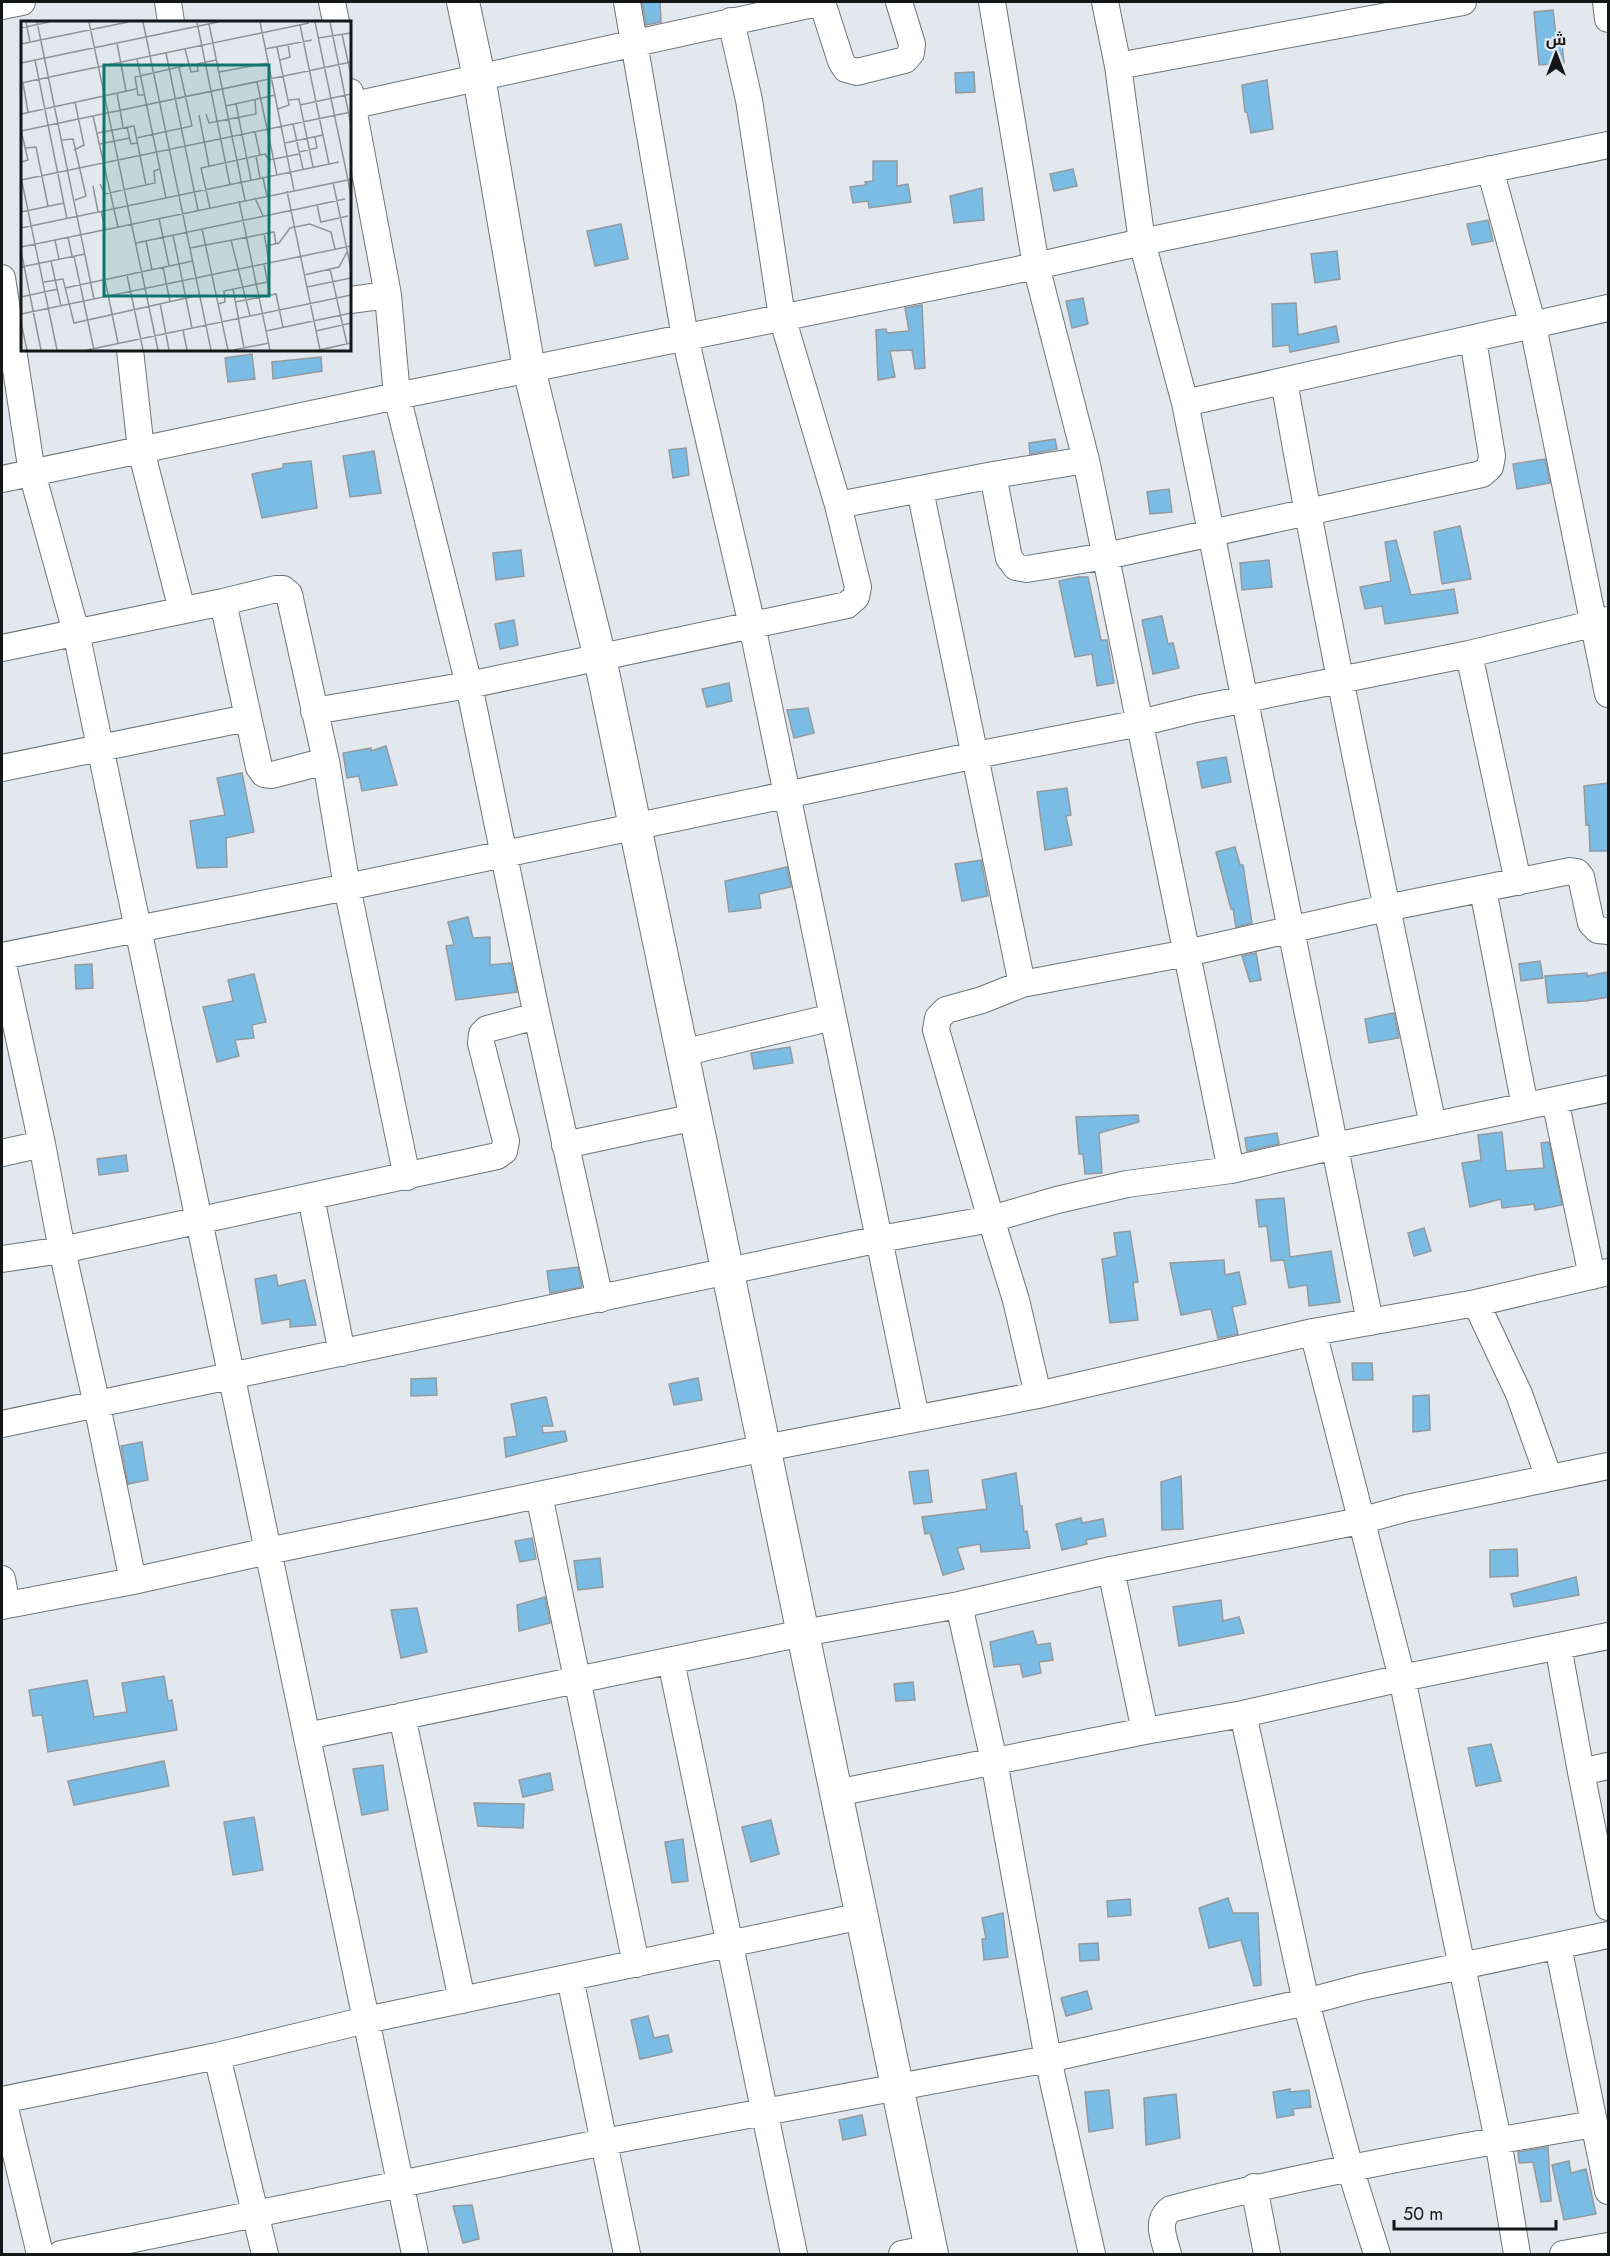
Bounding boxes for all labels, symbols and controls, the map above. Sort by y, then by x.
inset map [21,21,351,351]
north arrow [1526,24,1586,84]
text: ش [1546,28,1566,51]
scale bar [1394,2193,1556,2231]
text: 50 m [1403,2201,1443,2227]

